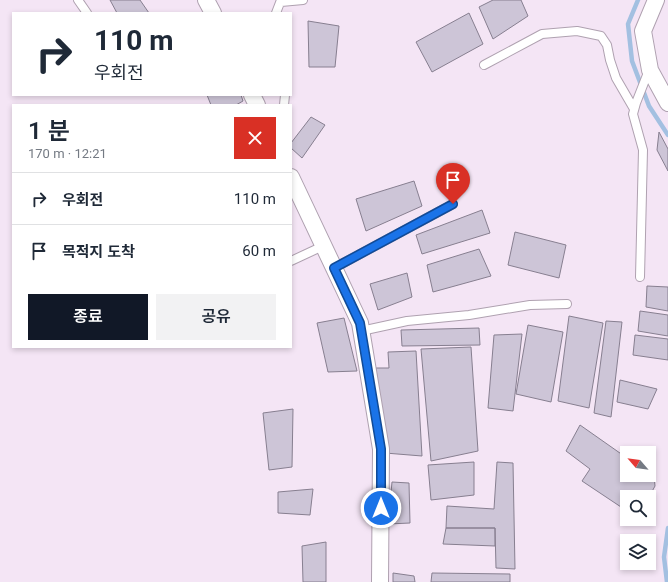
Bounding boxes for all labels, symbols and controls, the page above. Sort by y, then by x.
text: 110 m [94,24,173,57]
icon: right [28,28,80,80]
text: 우회전 [94,62,144,83]
text: 1 분 [28,117,70,145]
button: close [234,117,276,159]
text: 170 m · 12:21 [28,146,107,161]
pin [436,163,470,204]
icon: arrive [442,169,464,191]
icon: right [28,188,50,210]
text: 110 m [234,190,276,208]
text: 우회전 [62,191,103,209]
icon: arrive [28,240,50,262]
text: 60 m [242,242,276,260]
text: 목적지 도착 [62,243,135,261]
button: 종료 [28,294,148,340]
button: 공유 [156,294,276,340]
north arrow [620,446,656,482]
map controls [620,446,656,570]
position arrow [360,487,402,529]
button: search [620,490,656,526]
button: layers [620,534,656,570]

